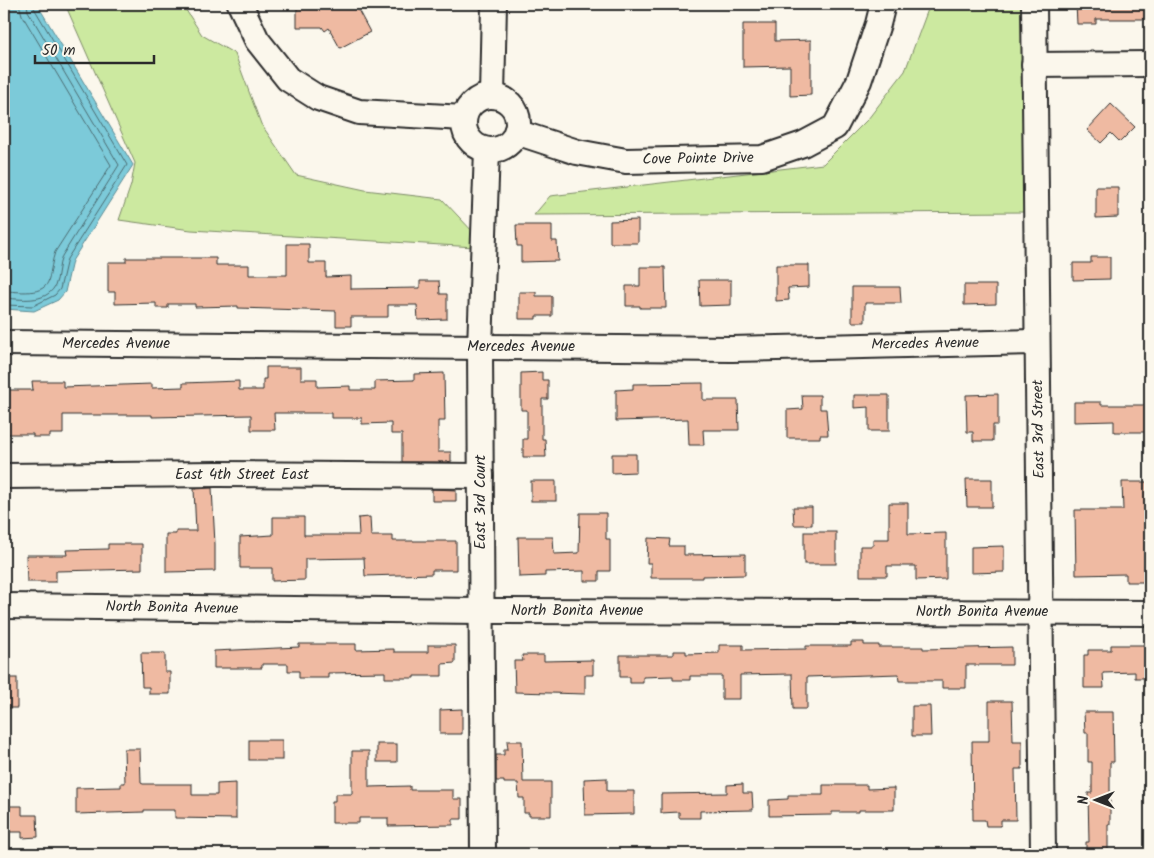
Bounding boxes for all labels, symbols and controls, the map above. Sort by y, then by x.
scale bar [35,32,154,64]
text: 50 m [42,39,76,63]
street label: Cove Pointe Drive [642,146,754,172]
street label: Mercedes Avenue [871,331,979,357]
street label: Mercedes Avenue [62,332,170,356]
street label: Mercedes Avenue [467,335,575,359]
street label: East 3rd Street [1026,379,1052,479]
street label: East 3rd Court [469,454,493,549]
street label: East 4th Street East [175,463,309,487]
street label: North Bonita Avenue [105,595,239,621]
street label: North Bonita Avenue [511,599,644,623]
street label: North Bonita Avenue [916,600,1049,624]
north arrow [1072,776,1122,826]
text: N [1073,795,1095,804]

